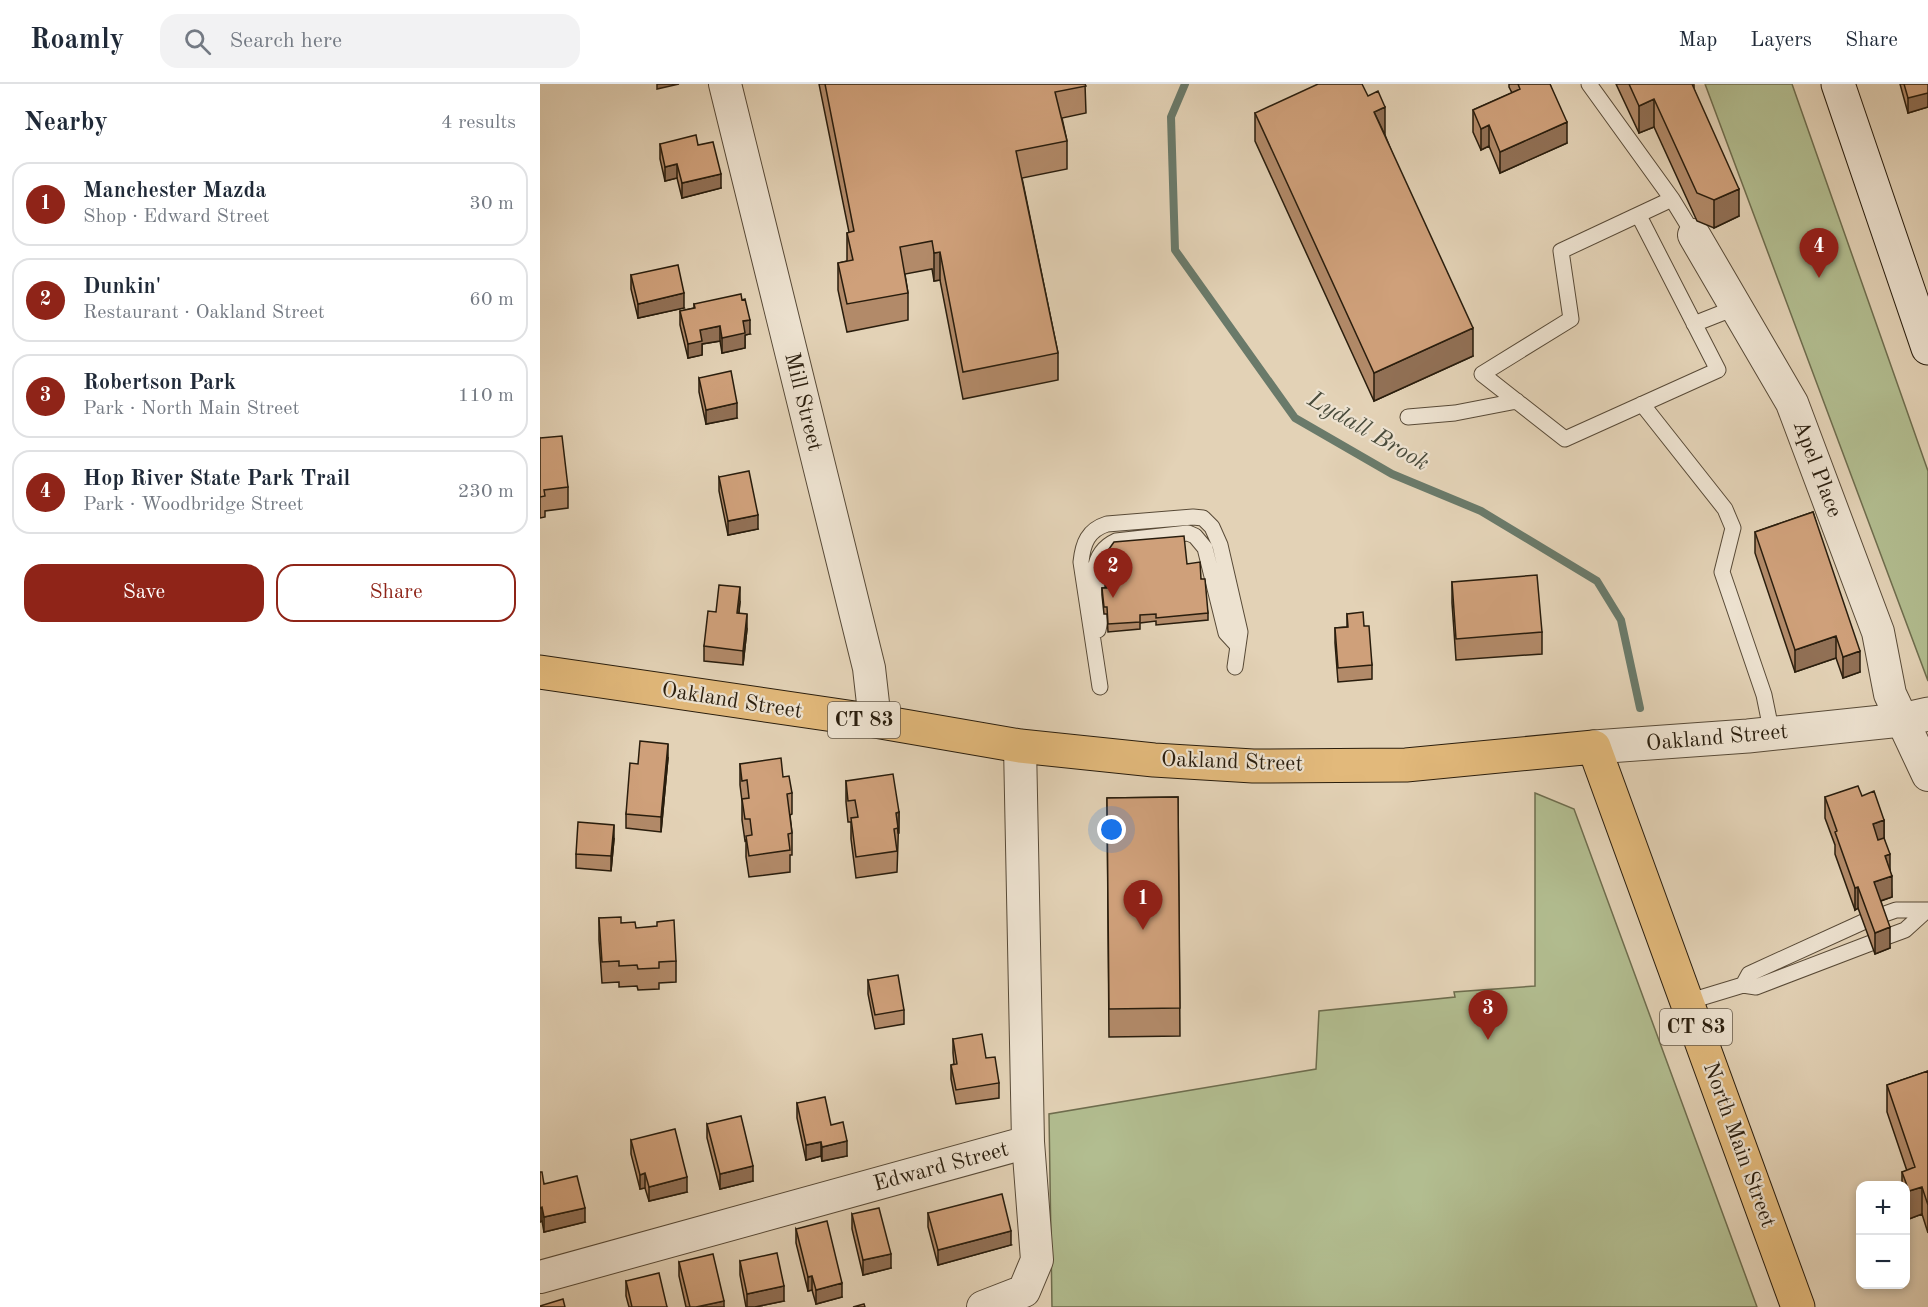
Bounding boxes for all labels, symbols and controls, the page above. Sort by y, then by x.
search box [160,14,580,68]
icon: search [181,25,214,58]
text: Roamly [30,27,124,55]
text: Search here [229,30,342,52]
text: Map [1678,30,1717,51]
text: Layers [1750,30,1812,51]
text: Share [1845,30,1898,51]
text: Nearby [24,110,108,136]
text: 4 results [441,113,516,133]
text: Manchester Mazda [83,180,266,202]
text: 1 [40,194,51,214]
text: 30 m [469,194,514,214]
text: Shop · Edward Street [83,207,270,227]
pin: 4 [1800,228,1838,278]
text: Dunkin' [83,276,161,298]
text: 2 [40,290,51,310]
text: 60 m [469,290,514,310]
text: Restaurant · Oakland Street [83,303,325,323]
street label: Mill Street [780,350,826,454]
text: Robertson Park [83,372,236,394]
text: 3 [40,386,51,406]
text: 110 m [458,386,514,406]
water label: Lydall Brook [1302,387,1433,476]
text: Park · North Main Street [83,399,299,419]
street label: Apel Place [1788,417,1846,521]
text: Hop River State Park Trail [83,468,350,490]
text: 4 [40,482,51,502]
text: 230 m [458,482,514,502]
text: Park · Woodbridge Street [83,495,304,515]
pin: 2 [1094,548,1132,598]
button: Save [24,564,264,622]
button: Share [276,564,516,622]
street label: Oakland Street [660,679,804,723]
road number: CT 83 [828,702,900,738]
street label: Oakland Street [1645,721,1789,755]
street label: Oakland Street [1160,749,1304,775]
your location [1097,815,1126,844]
pin: 1 [1124,880,1162,930]
pin: 3 [1468,990,1508,1040]
road number: CT 83 [1660,1009,1732,1045]
street label: North Main Street [1699,1059,1779,1231]
street label: Edward Street [871,1138,1011,1196]
map controls [1856,1181,1910,1289]
button: + [1856,1181,1910,1235]
button: − [1856,1235,1910,1289]

